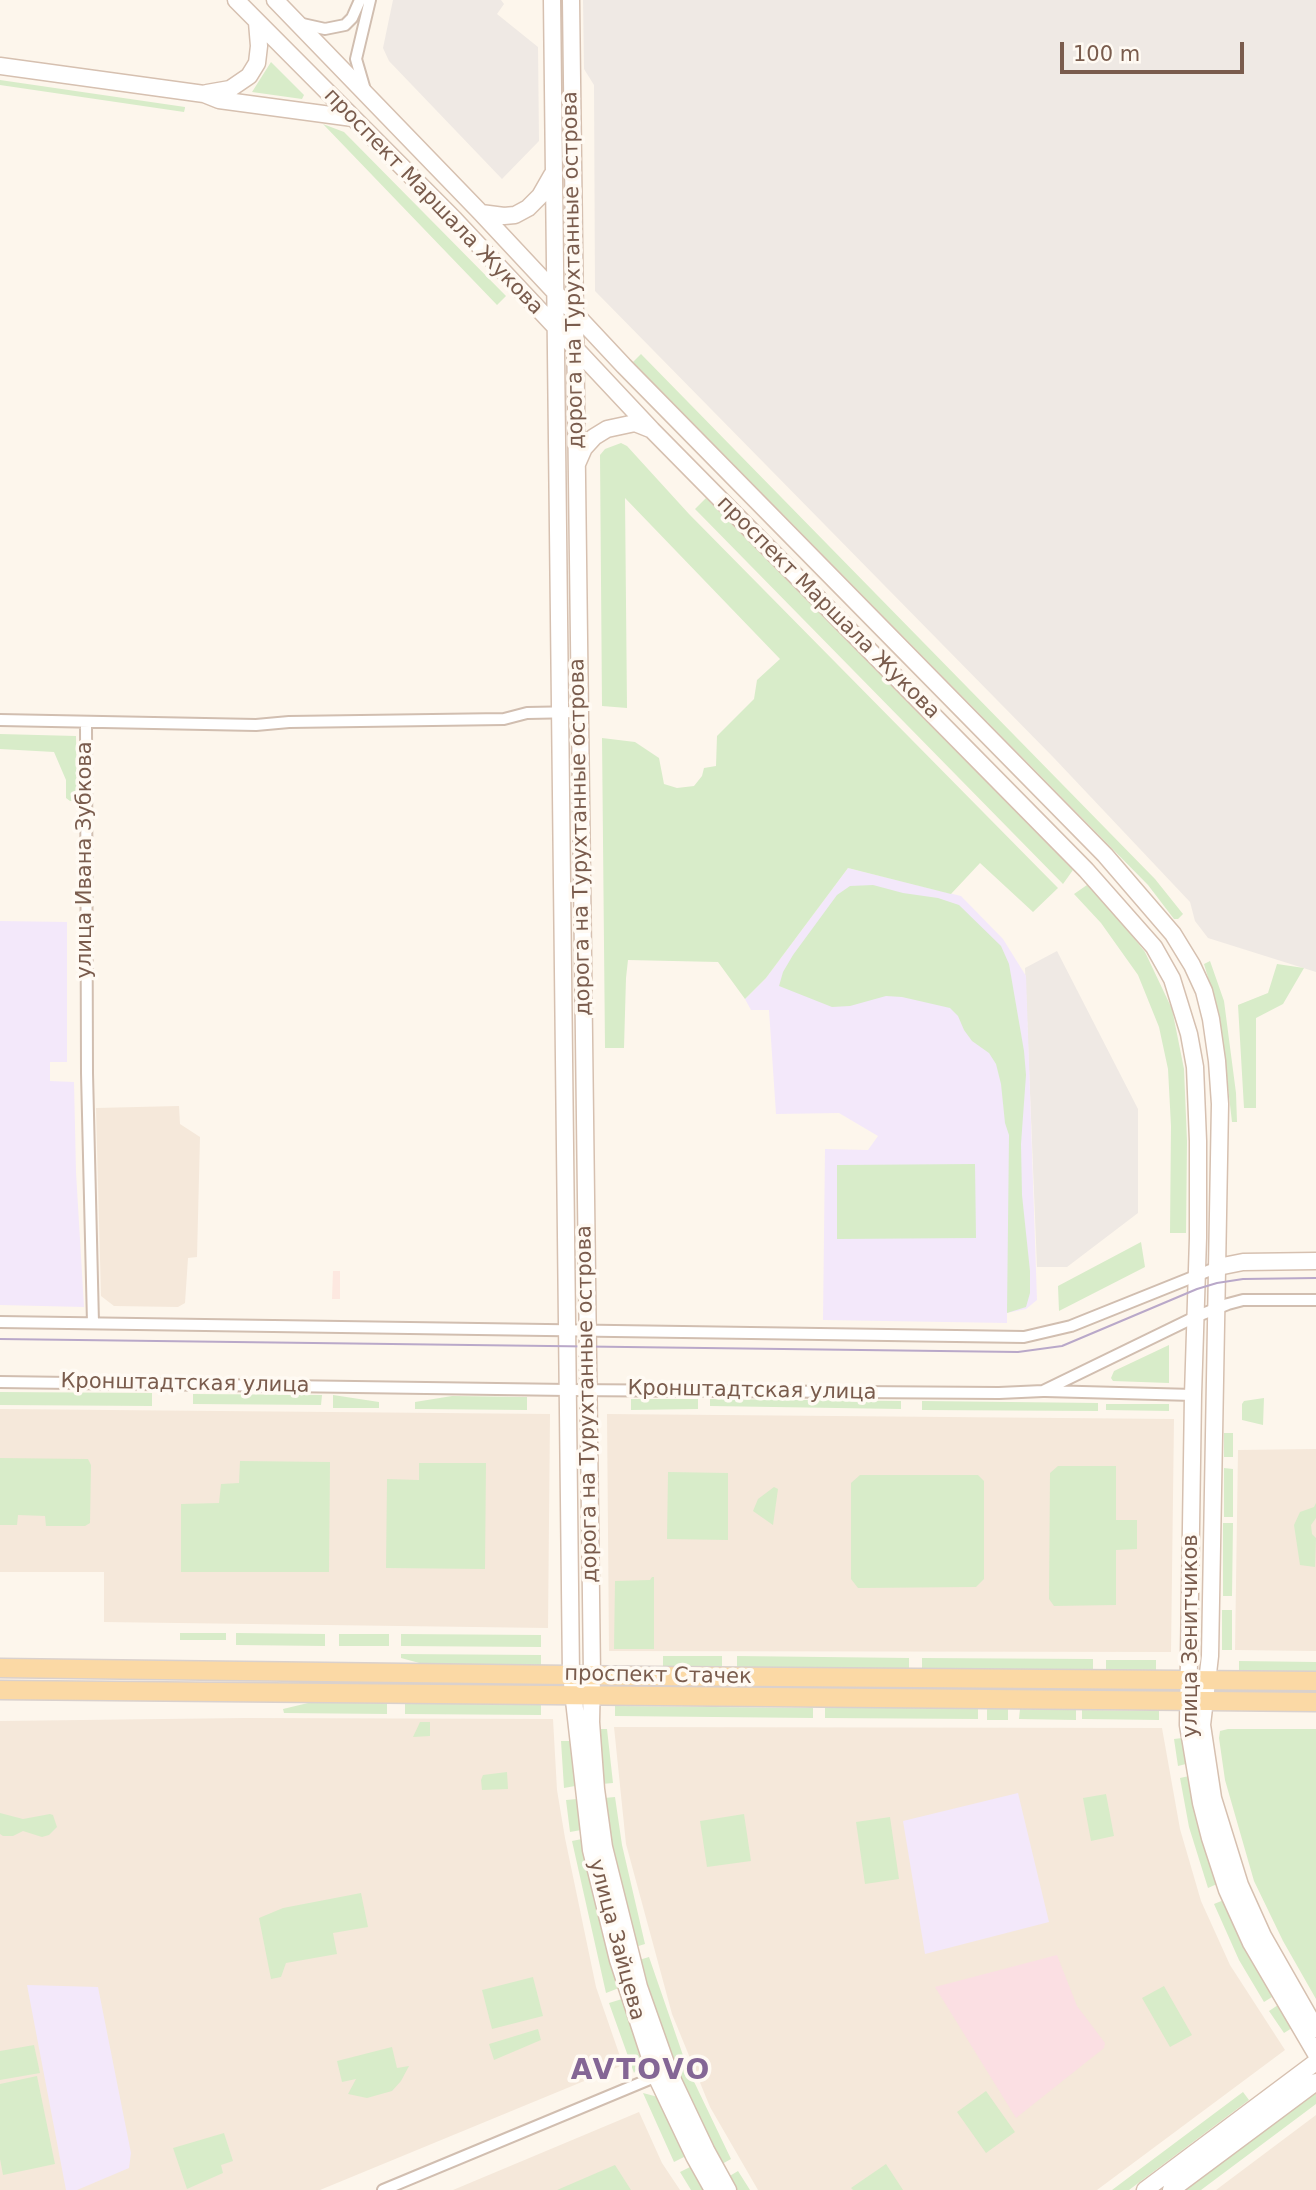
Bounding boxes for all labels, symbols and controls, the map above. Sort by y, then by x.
scale bar [1064,28,1248,72]
text: 100 m [1073,42,1140,66]
street label: проспект Маршала Жукова [318,84,548,320]
street label: дорога на Турухтанные острова [558,91,590,449]
street label: проспект Маршала Жукова [711,491,945,725]
street label: дорога на Турухтанные острова [565,658,597,1016]
street label: улица Ивана Зубкова [73,741,99,979]
street label: дорога на Турухтанные острова [572,1225,604,1583]
street label: Кронштадтская улица [60,1369,310,1399]
street label: Кронштадтская улица [627,1376,877,1406]
street label: улица Зенитчиков [1179,1534,1205,1738]
street label: проспект Стачек [564,1662,752,1690]
street label: улица Зайцева [582,1857,650,2023]
district label: AVTOVO [571,2055,711,2089]

